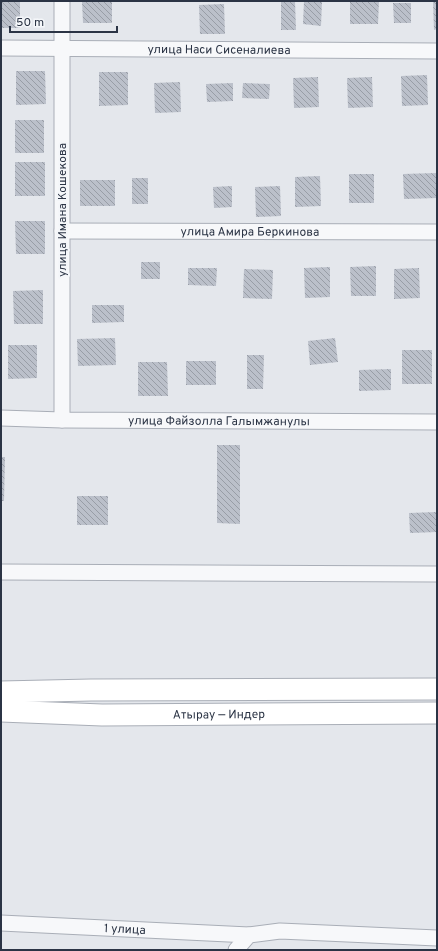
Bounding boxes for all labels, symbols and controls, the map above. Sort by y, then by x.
scale bar [10,8,117,34]
text: 50 m [16,15,44,31]
street label: улица Наси Сисеналиева [147,42,291,59]
street label: улица Имана Кошекова [55,143,71,277]
street label: улица Амира Беркинова [181,224,319,241]
street label: улица Файзолла Галымжанулы [128,413,310,430]
street label: Атырау — Индер [173,707,265,724]
street label: 1 улица [103,921,146,939]

